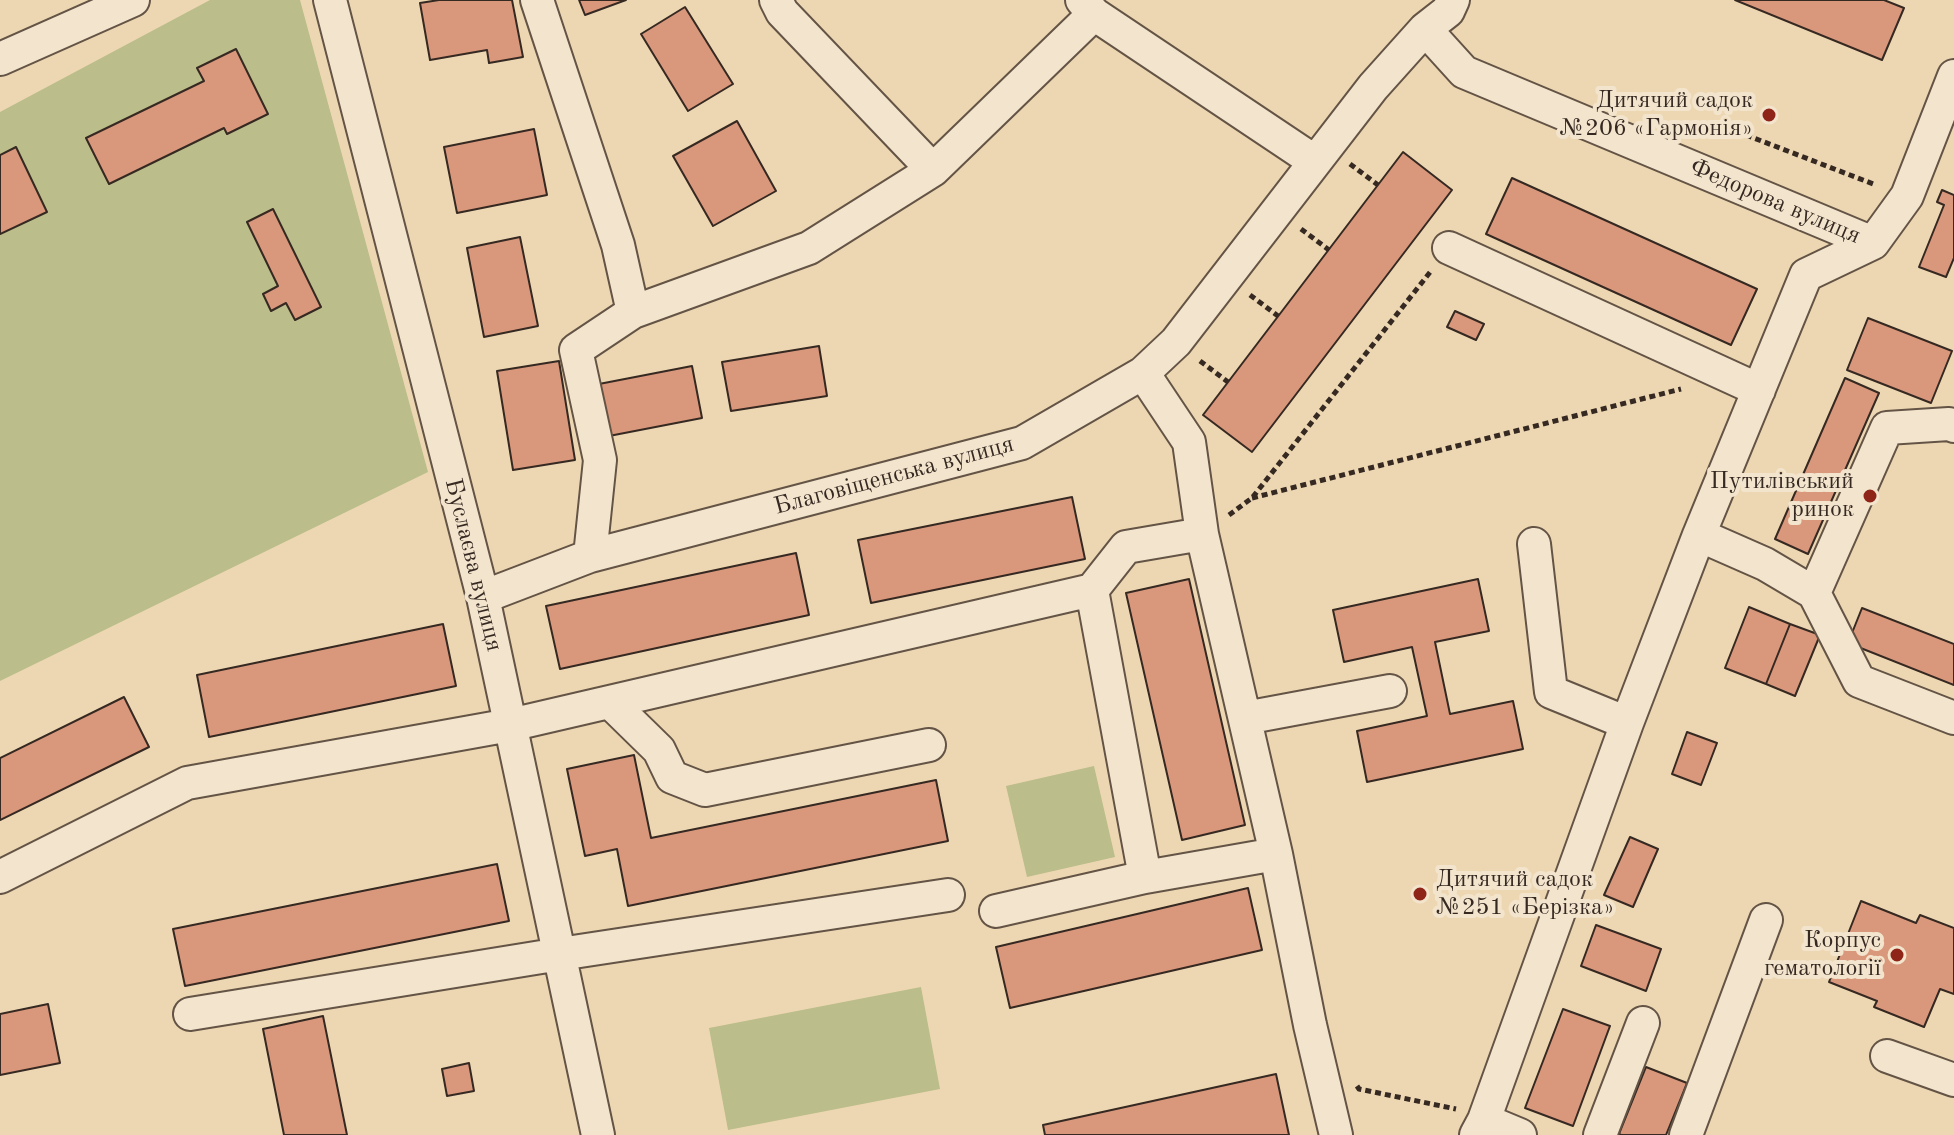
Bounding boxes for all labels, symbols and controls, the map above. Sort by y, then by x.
place label: Дитячий садок №206 «Гармонія» [1559,87,1753,143]
marker: Дитячий садок №206 «Гармонія» [1760,106,1778,124]
street label: Федорова вулиця [1685,153,1865,251]
street label: Благовіщенська вулиця [771,430,1017,522]
place label: Путилівський ринок [1710,468,1854,524]
street label: Буслаєва вулиця [438,475,508,655]
marker: Путилівський ринок [1861,487,1879,505]
place label: Дитячий садок №251 «Берізка» [1436,866,1614,922]
marker: Дитячий садок №251 «Берізка» [1411,885,1429,903]
place label: Корпус гематології [1764,927,1881,983]
marker: Корпус гематології [1888,946,1906,964]

